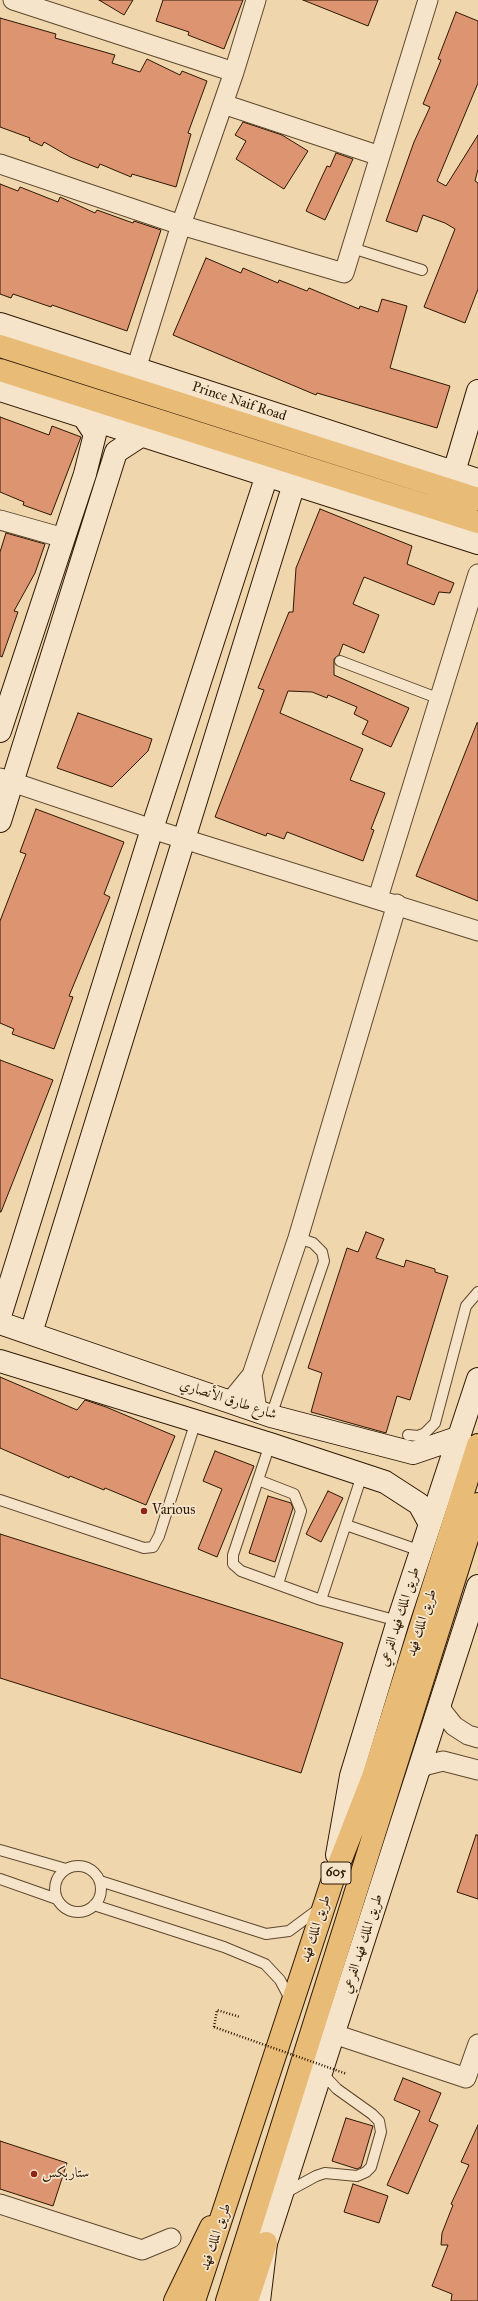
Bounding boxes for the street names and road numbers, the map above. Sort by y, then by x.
street label: Prince Naif Road [190,379,288,425]
street label: شارع طارق الأنصاري [177,1376,279,1424]
street label: طريق الملك فهد الفرعي [376,1565,424,1669]
street label: طريق الملك فهد [403,1587,441,1659]
road number: 605 [321,1862,351,1884]
street label: طريق الملك فهد الفرعي [339,1892,387,1996]
street label: طريق الملك فهد [297,1893,335,1965]
street label: طريق الملك فهد [197,2201,235,2273]

